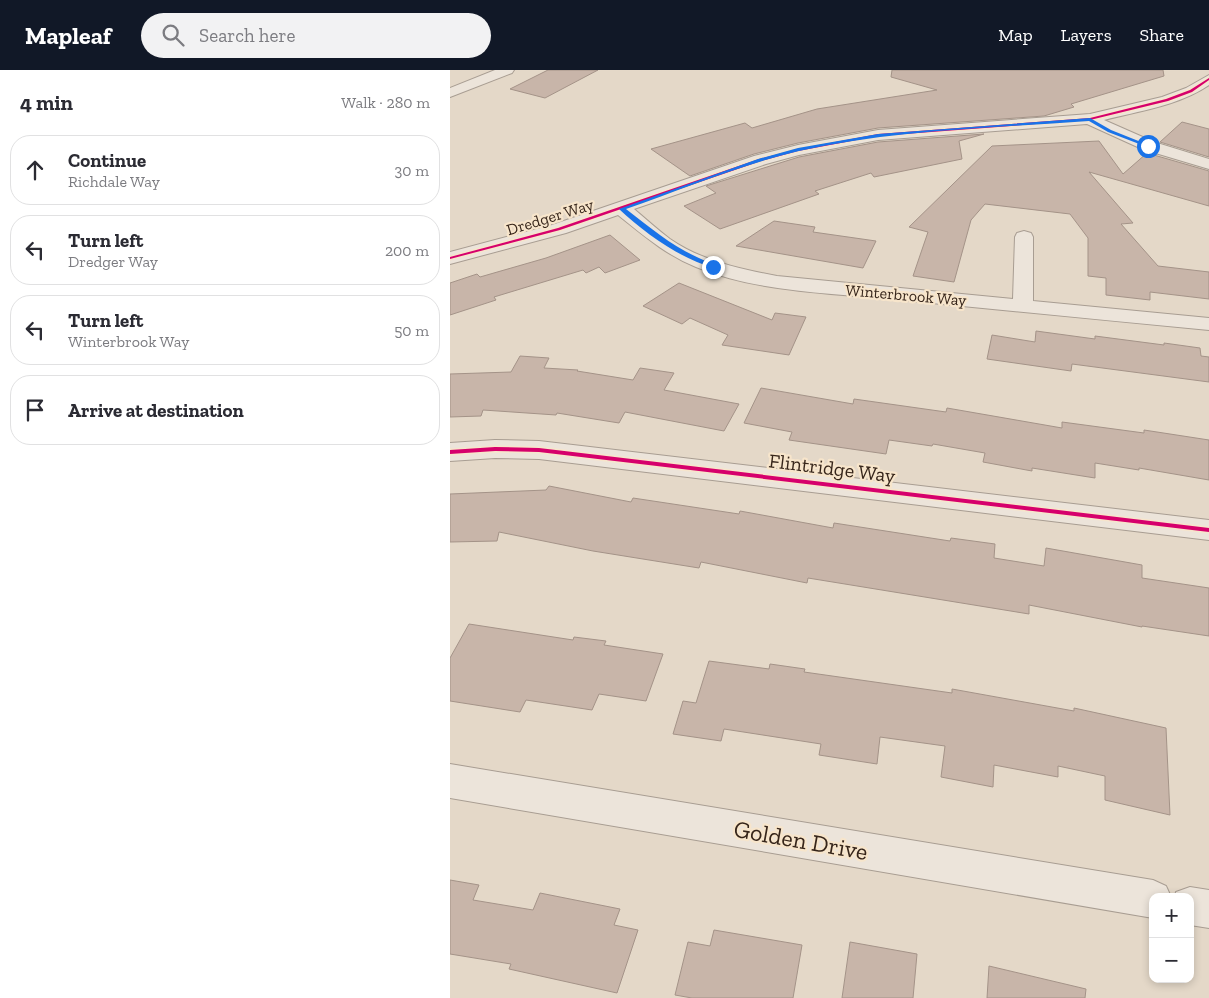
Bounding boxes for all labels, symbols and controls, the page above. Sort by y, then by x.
search box [141,13,491,58]
text: Mapleaf [25,21,111,50]
icon: search [159,21,187,49]
text: Search here [199,24,295,47]
text: Map [998,24,1033,46]
text: Layers [1061,24,1112,46]
text: Share [1140,24,1184,46]
text: 4 min [20,90,73,115]
text: Walk · 280 m [341,93,430,112]
route start [1137,135,1160,158]
text: Continue [68,149,146,172]
icon: ahead [21,156,49,184]
text: 30 m [395,161,429,180]
text: Richdale Way [68,172,160,191]
street label: Dredger Way [504,195,597,239]
text: Turn left [68,229,143,252]
icon: left [21,236,49,264]
text: 200 m [385,241,429,260]
text: Dredger Way [68,252,158,271]
route end [702,256,725,279]
street label: Winterbrook Way [845,280,968,310]
text: Turn left [68,309,143,332]
icon: left [21,316,49,344]
text: 50 m [394,321,429,340]
text: Winterbrook Way [68,332,189,351]
icon: arrive [21,396,49,424]
text: Arrive at destination [68,399,244,422]
street label: Flintridge Way [767,448,897,488]
street label: Golden Drive [732,814,870,866]
map controls [1149,893,1194,983]
button: + [1149,893,1194,938]
button: − [1149,938,1194,983]

